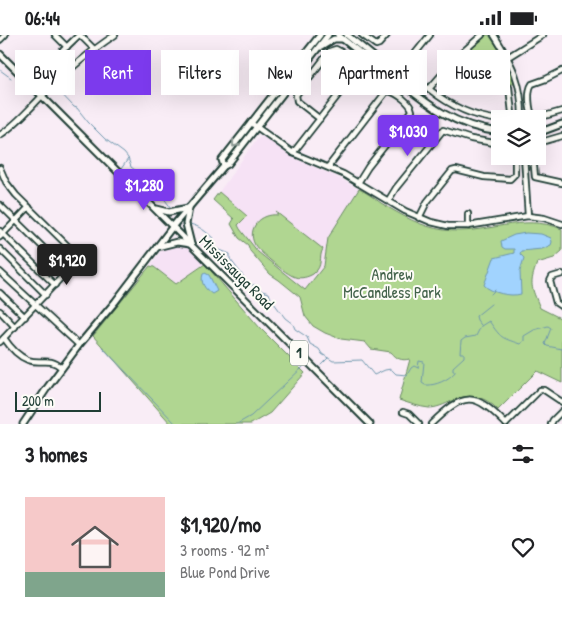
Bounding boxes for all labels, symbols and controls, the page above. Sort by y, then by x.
text: 06:44 [25,5,60,31]
chip: Buy [15,50,75,95]
chip: Rent [85,50,151,95]
chip: Filters [161,50,239,95]
chip: New [249,50,311,95]
chip: Apartment [321,50,427,95]
chip: House [437,50,510,95]
map controls [491,110,546,165]
button: layers [491,110,546,165]
pin: $1,030 [367,115,449,157]
text: $1,030 [389,120,427,142]
one-way arrow [232,138,240,147]
pin: $1,280 [103,169,185,211]
text: $1,280 [125,174,163,196]
street label: Mississauga Road [195,230,279,314]
pin: $1,920 [26,243,108,286]
text: $1,920 [48,249,86,271]
park label: Andrew McCandless Park [343,263,441,303]
road number: 1 [290,341,308,365]
scale bar [15,389,101,412]
text: 200 m [22,391,54,410]
text: 3 homes [25,440,87,469]
icon: filters [509,440,537,468]
text: $1,920/mo [180,510,261,539]
icon: home [65,517,125,577]
icon: heart [509,533,537,561]
text: 3 rooms · 92 m² [180,539,269,561]
text: Blue Pond Drive [180,561,270,583]

